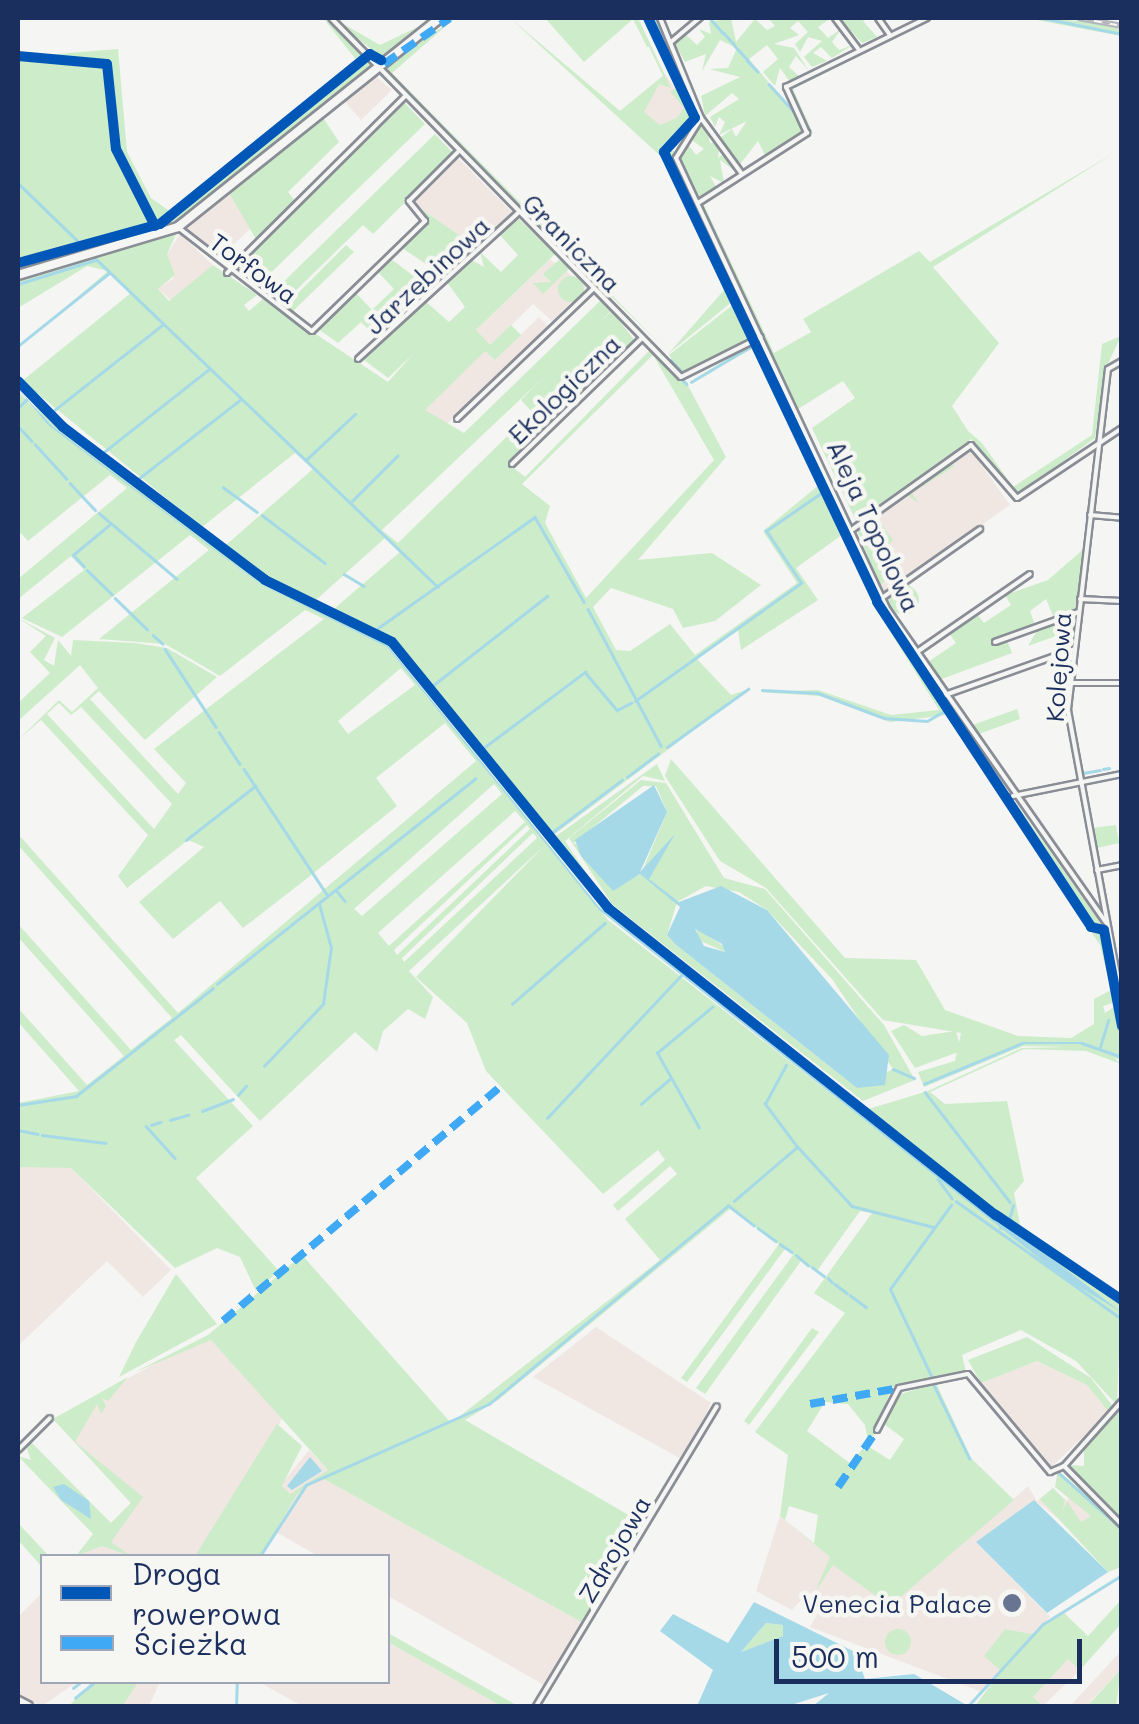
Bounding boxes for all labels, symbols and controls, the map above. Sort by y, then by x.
street label: Graniczna [517,188,627,298]
street label: Jarzębinowa [359,210,495,340]
street label: Torfowa [204,226,304,310]
street label: Ekologiczna [502,328,626,450]
street label: Aleja Topolowa [821,435,927,617]
street label: Kolejowa [1039,611,1077,723]
street label: Zdrojowa [571,1490,657,1608]
text: Droga rowerowa [132,1553,281,1633]
legend [40,1554,390,1684]
place label: Venecia Palace [802,1588,992,1618]
marker: Venecia Palace [1001,1592,1023,1614]
scale bar [779,1619,1086,1681]
text: Ścieżka [134,1623,248,1663]
text: 500 m [791,1636,879,1676]

